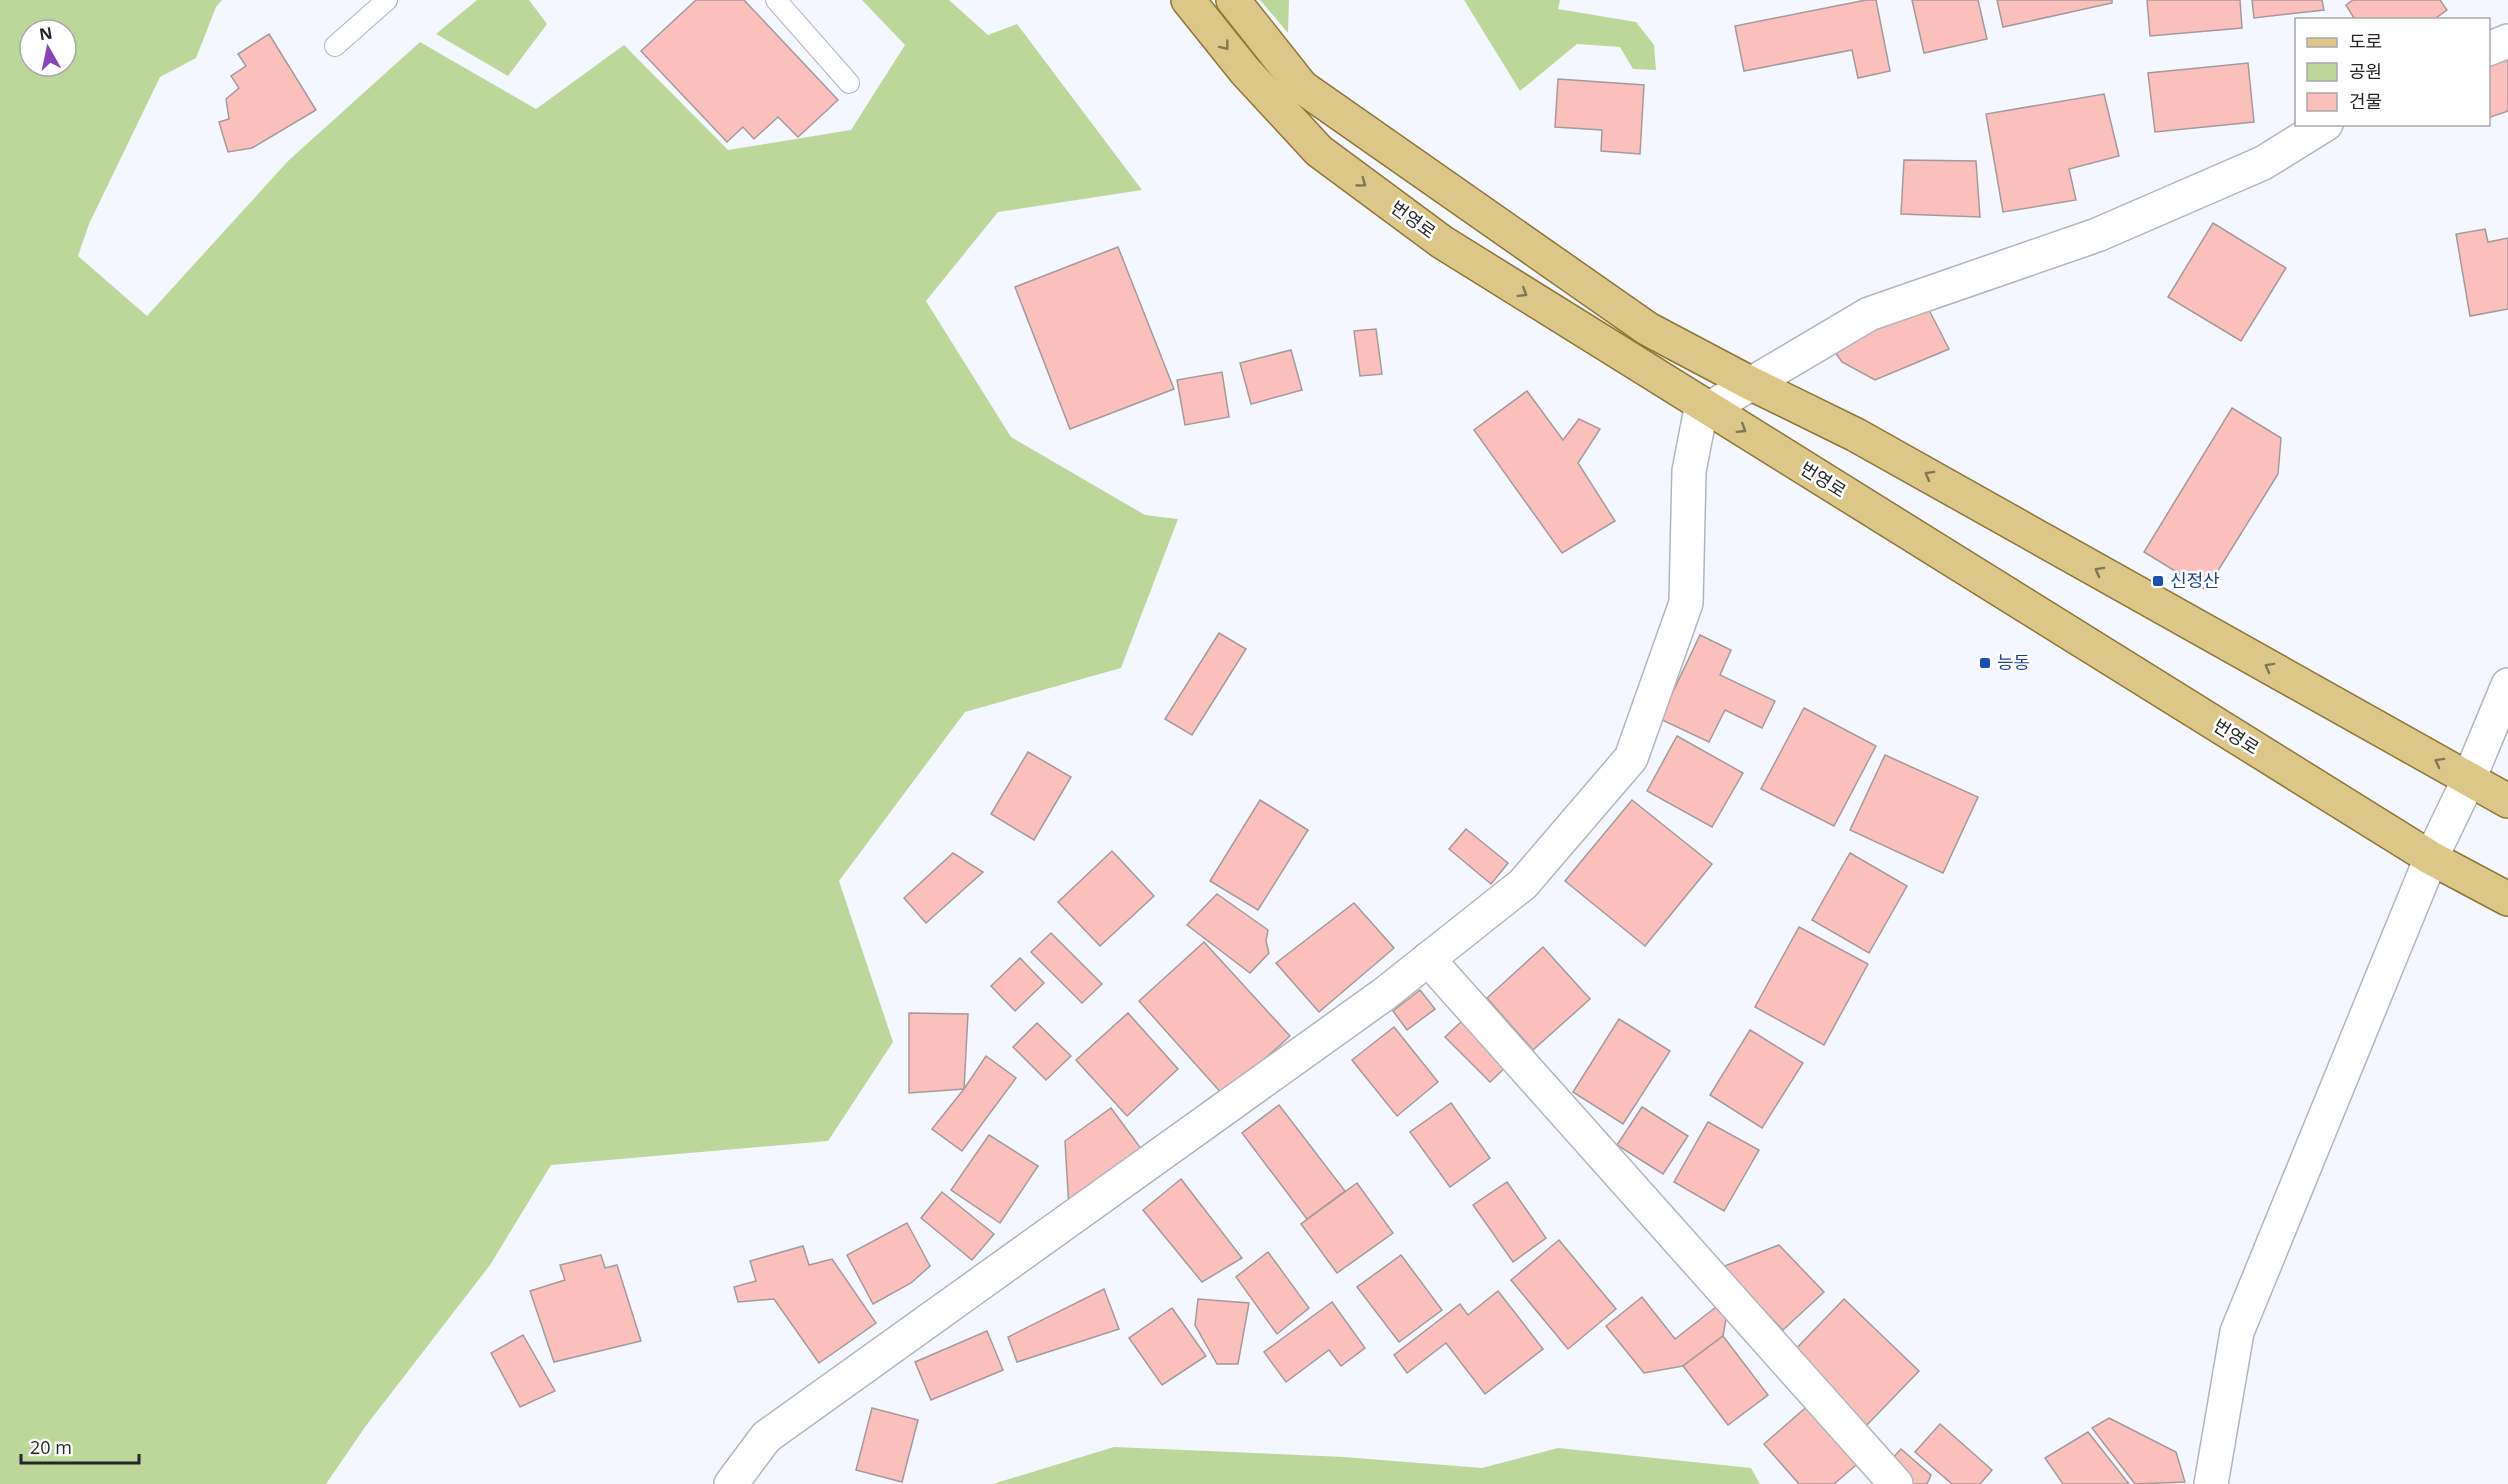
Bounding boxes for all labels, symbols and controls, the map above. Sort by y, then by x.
north arrow [18,18,78,78]
legend [2295,18,2490,126]
text: N [38,21,54,45]
text: 도로 [2349,29,2382,53]
one-way arrow [1217,39,1228,50]
text: 공원 [2349,59,2382,83]
text: 건물 [2349,89,2382,113]
one-way arrow [1355,176,1366,187]
street label: 번영로 [1386,195,1441,244]
one-way arrow [1517,285,1527,297]
one-way arrow [1736,422,1746,434]
street label: 번영로 [1796,456,1851,502]
one-way arrow [1925,471,1935,483]
one-way arrow [2095,567,2105,578]
place label: 신정산 [2170,568,2220,592]
marker: 신정산 [2151,574,2165,588]
place label: 능동 [1997,650,2030,674]
marker: 능동 [1978,656,1992,670]
one-way arrow [2265,662,2275,674]
street label: 번영로 [2209,713,2264,759]
one-way arrow [2435,758,2445,769]
scale bar [21,1427,140,1465]
text: 20 m [30,1435,72,1459]

